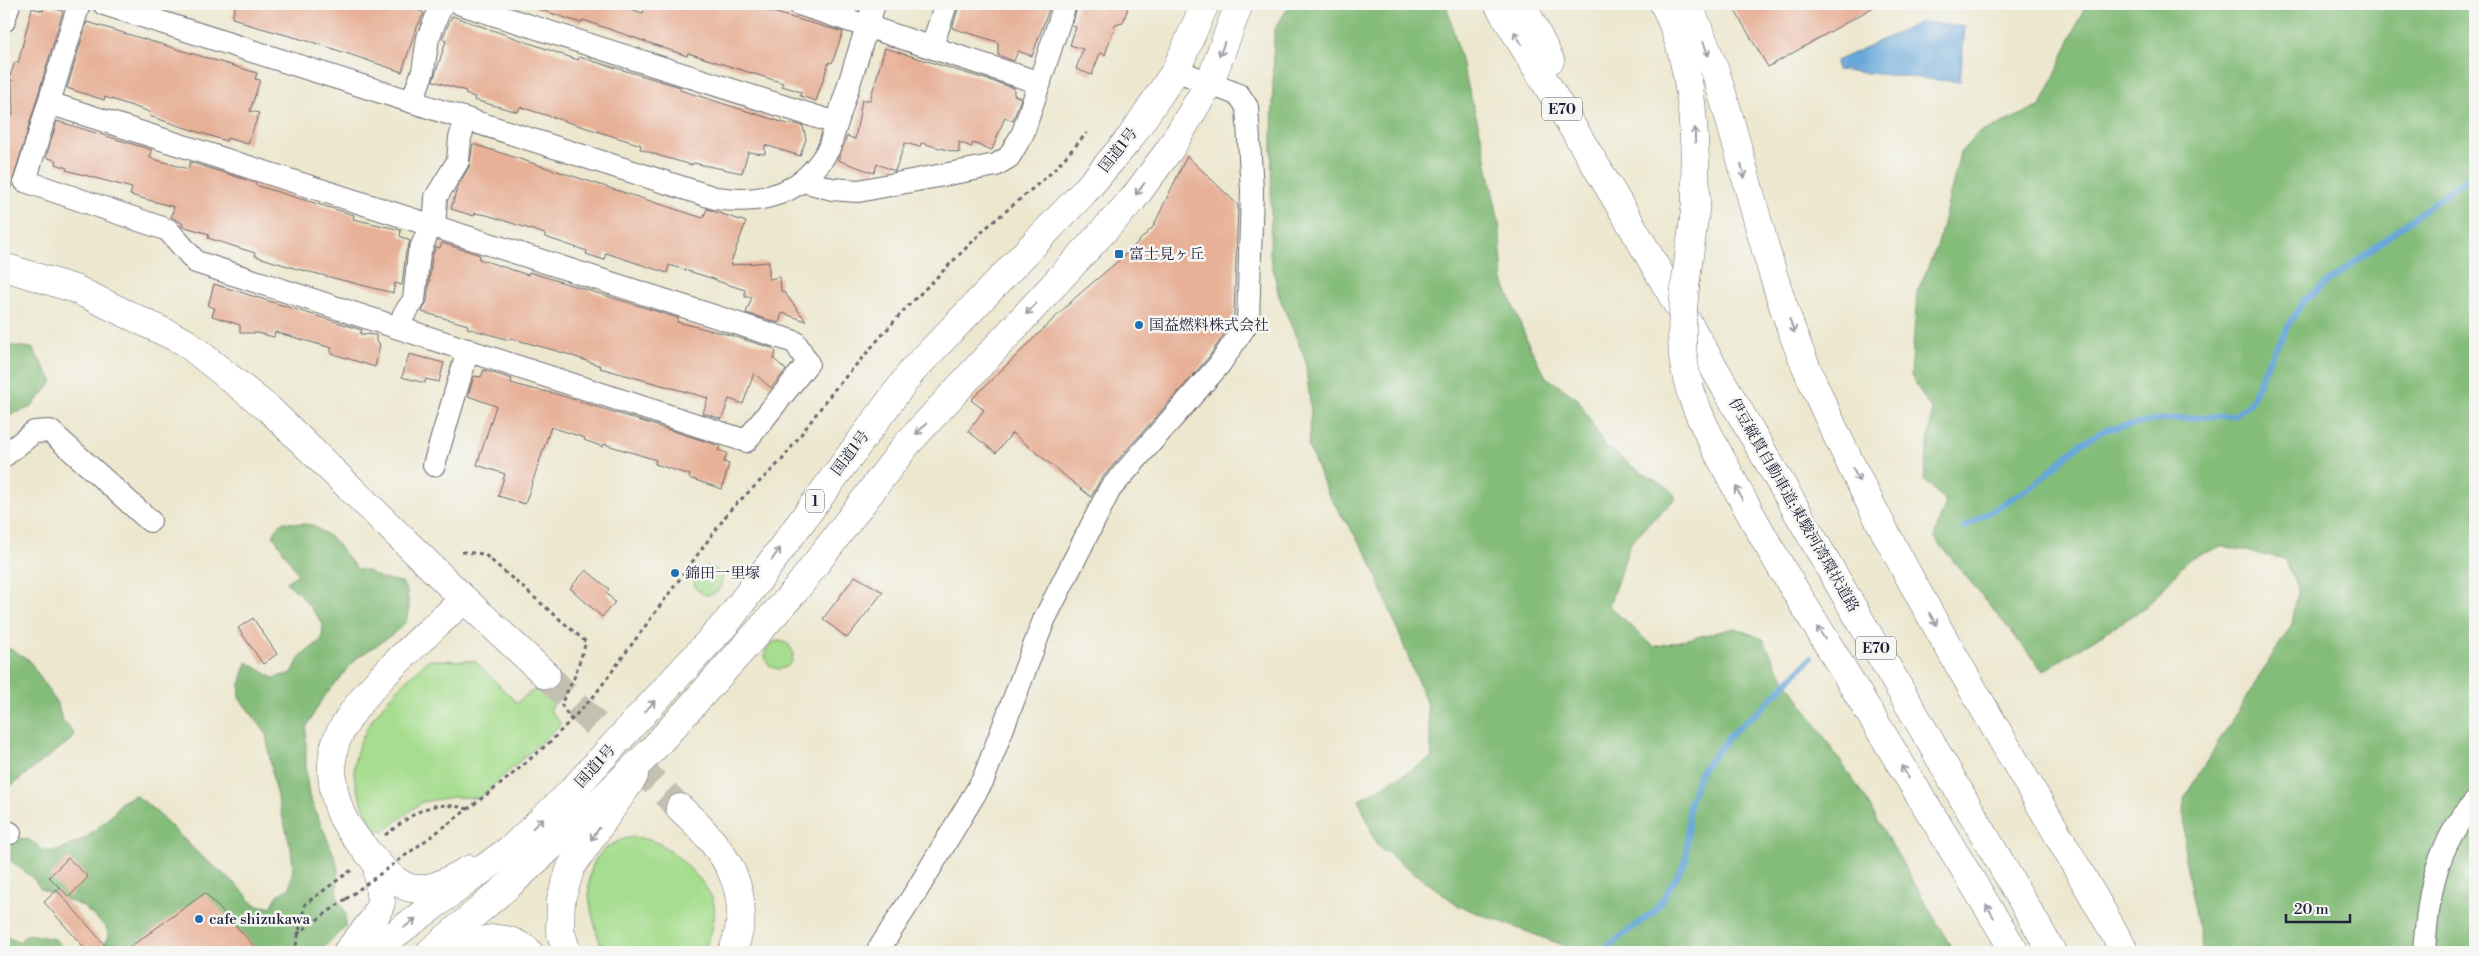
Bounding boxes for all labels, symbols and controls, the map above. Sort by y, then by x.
one-way arrow [1513,32,1523,46]
one-way arrow [1217,41,1226,57]
one-way arrow [1702,41,1711,56]
road number: E70 [1542,98,1582,120]
street label: 国道1号 [1095,124,1142,176]
one-way arrow [1690,128,1699,144]
one-way arrow [1738,163,1748,179]
one-way arrow [1135,182,1146,195]
place label: 富士見ヶ丘 [1129,245,1204,264]
marker: 富士見ヶ丘 [1113,248,1125,260]
one-way arrow [1025,303,1037,316]
place label: 国益燃料株式会社 [1149,316,1269,335]
one-way arrow [1788,318,1797,333]
marker: 国益燃料株式会社 [1133,319,1145,331]
street label: 伊豆縦貫自動車道;東駿河湾環状道路 [1724,395,1863,616]
one-way arrow [915,422,927,435]
street label: 国道1号 [827,427,873,480]
one-way arrow [1852,467,1861,482]
one-way arrow [1734,486,1743,501]
road number: 1 [806,490,824,512]
one-way arrow [771,548,782,561]
place label: 錦田一里塚 [685,564,760,583]
marker: 錦田一里塚 [669,567,681,579]
one-way arrow [1928,611,1938,625]
one-way arrow [1815,627,1825,641]
road number: E70 [1856,636,1896,660]
one-way arrow [644,699,656,712]
street label: 国道1号 [571,741,620,792]
one-way arrow [1900,765,1910,779]
one-way arrow [532,817,545,829]
one-way arrow [590,827,600,841]
scale bar [2286,891,2350,923]
text: 20 m [2294,900,2329,919]
one-way arrow [1984,904,1994,918]
place label: cafe shizukawa [209,910,310,929]
marker: cafe shizukawa [193,913,205,925]
one-way arrow [403,917,416,928]

